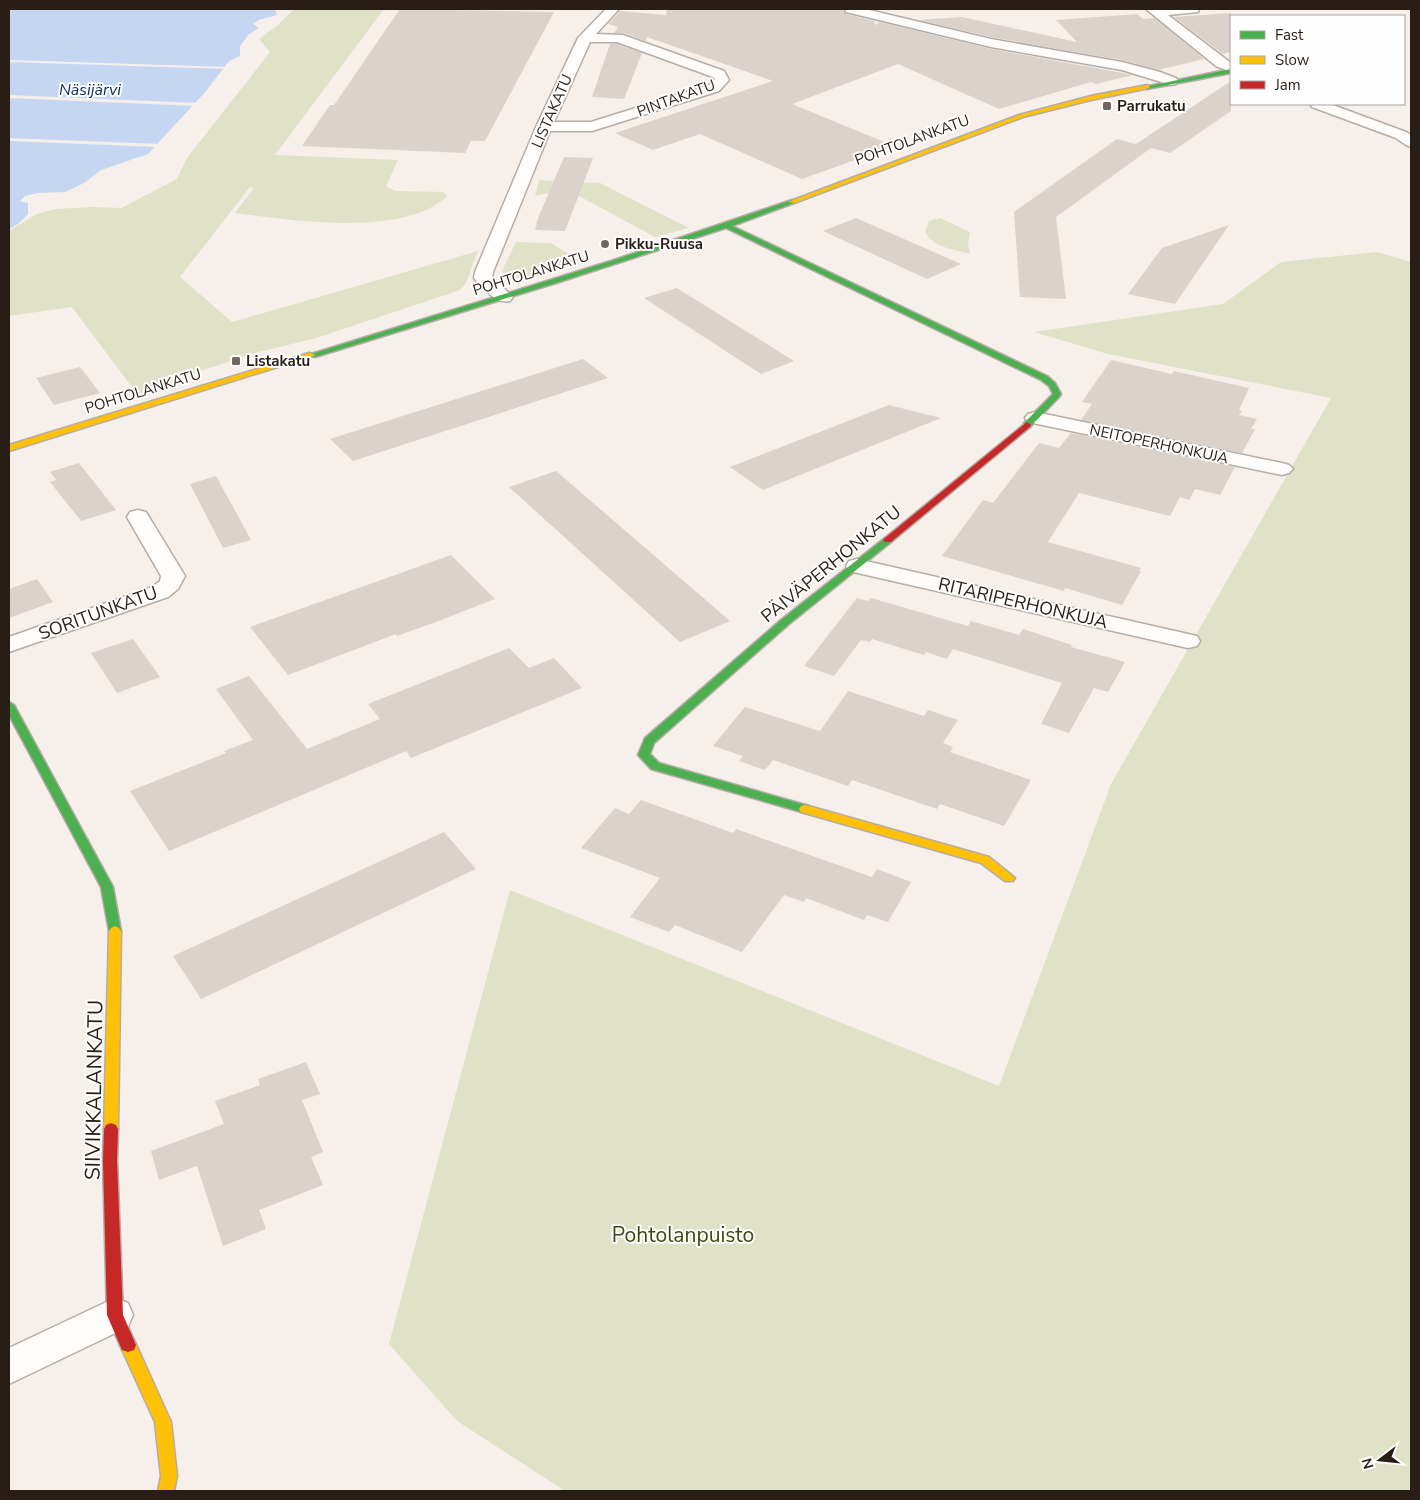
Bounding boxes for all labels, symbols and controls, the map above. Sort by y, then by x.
legend [1230,15,1405,105]
text: Fast [1275,25,1304,45]
text: Slow [1275,50,1310,70]
street label: LISTAKATU [527,71,577,151]
street label: PINTAKATU [634,75,718,121]
text: Jam [1274,75,1301,95]
water label: Näsijärvi [59,79,121,101]
place label: Parrukatu [1117,96,1186,116]
marker: Parrukatu [1101,100,1113,112]
street label: POHTOLANKATU [852,110,972,170]
place label: Pikku-Ruusa [615,234,703,254]
marker: Pikku-Ruusa [599,238,611,250]
street label: POHTOLANKATU [470,246,592,300]
place label: Listakatu [246,351,310,371]
marker: Listakatu [230,355,242,367]
street label: POHTOLANKATU [82,364,204,418]
street label: NEITOPERHONKUJA [1088,420,1230,468]
street label: PÄIVÄPERHONKATU [756,500,906,628]
street label: RITARIPERHONKUJA [936,572,1110,634]
street label: SORITUNKATU [35,580,161,646]
street label: SIIVIKKALANKATU [78,1000,110,1180]
park label: Pohtolanpuisto [612,1221,754,1249]
north arrow [1355,1435,1405,1485]
text: N [1357,1456,1379,1471]

